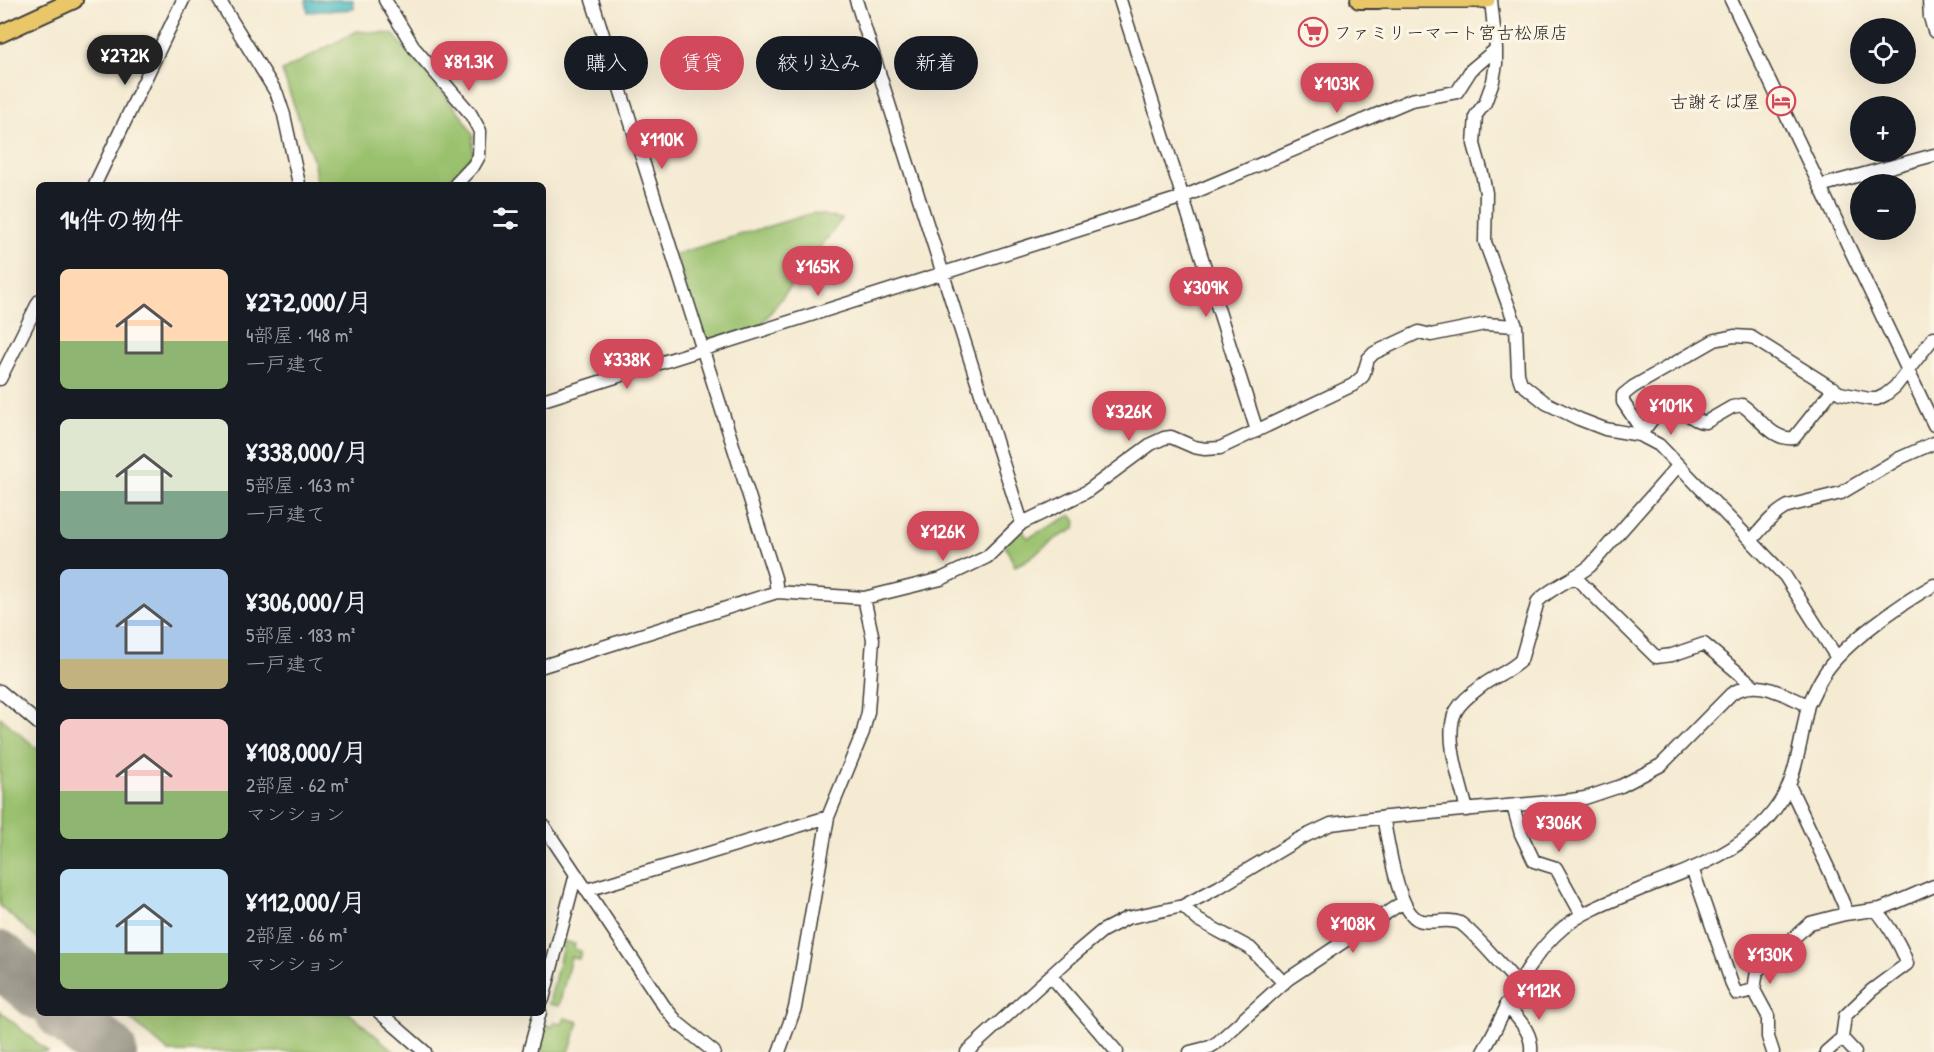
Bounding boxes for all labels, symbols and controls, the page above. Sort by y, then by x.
supermarket icon: ファミリーマート宮古松原店 [1297,16,1329,48]
map controls [1850,18,1916,240]
button: locate [1850,18,1916,84]
place label: ファミリーマート宮古松原店 [1334,20,1568,45]
pin: ¥272K [83,35,167,86]
chip: 購入 [564,36,648,90]
chip: 賃貸 [660,36,744,90]
chip: 絞り込み [756,36,882,90]
chip: 新着 [894,36,978,90]
text: ¥272K [101,41,149,68]
pin: ¥81.3K [420,41,518,92]
text: ¥81.3K [445,47,493,74]
pin: ¥103K [1295,63,1379,114]
text: ¥103K [1315,69,1359,96]
hotel icon: 古謝そば屋 [1765,85,1797,117]
place label: 古謝そば屋 [1670,89,1760,114]
button: + [1850,96,1916,162]
pin: ¥110K [620,119,704,170]
text: ¥110K [640,125,684,152]
button: − [1850,174,1916,240]
text: 14件の物件 [60,202,183,237]
icon: filters [489,202,522,235]
pin: ¥165K [776,246,860,297]
text: ¥165K [796,252,840,279]
pin: ¥309K [1164,267,1248,318]
text: ¥309K [1184,273,1229,300]
text: ¥272,000/月 [246,284,372,319]
icon: home [108,293,180,365]
text: 4部屋 · 148 m² [246,321,353,348]
pin: ¥338K [585,339,669,390]
text: ¥338K [604,345,650,372]
text: 一戸建て [246,350,326,377]
pin: ¥101K [1629,385,1713,436]
pin: ¥326K [1087,391,1171,442]
text: ¥101K [1649,391,1693,418]
text: ¥326K [1106,397,1152,424]
text: ¥338,000/月 [246,434,370,469]
icon: home [108,443,180,515]
text: 5部屋 · 163 m² [246,471,355,498]
text: 一戸建て [246,500,326,527]
pin: ¥126K [901,511,985,562]
text: ¥126K [921,517,965,544]
text: ¥306,000/月 [246,584,369,619]
icon: home [108,593,180,665]
text: 5部屋 · 183 m² [246,621,355,648]
text: 一戸建て [246,650,326,677]
text: ¥108,000/月 [246,734,368,769]
icon: home [108,743,180,815]
text: 2部屋 · 62 m² [246,771,349,798]
text: マンション [246,800,345,827]
pin: ¥306K [1517,802,1601,853]
text: ¥306K [1536,808,1582,835]
text: ¥112,000/月 [246,884,366,919]
icon: home [108,893,180,965]
pin: ¥108K [1311,903,1395,954]
text: ¥108K [1331,909,1375,936]
text: 2部屋 · 66 m² [246,921,347,948]
pin: ¥130K [1728,934,1812,985]
text: ¥130K [1748,940,1792,967]
text: マンション [246,950,345,977]
pin: ¥112K [1497,970,1581,1021]
text: ¥112K [1517,976,1561,1003]

